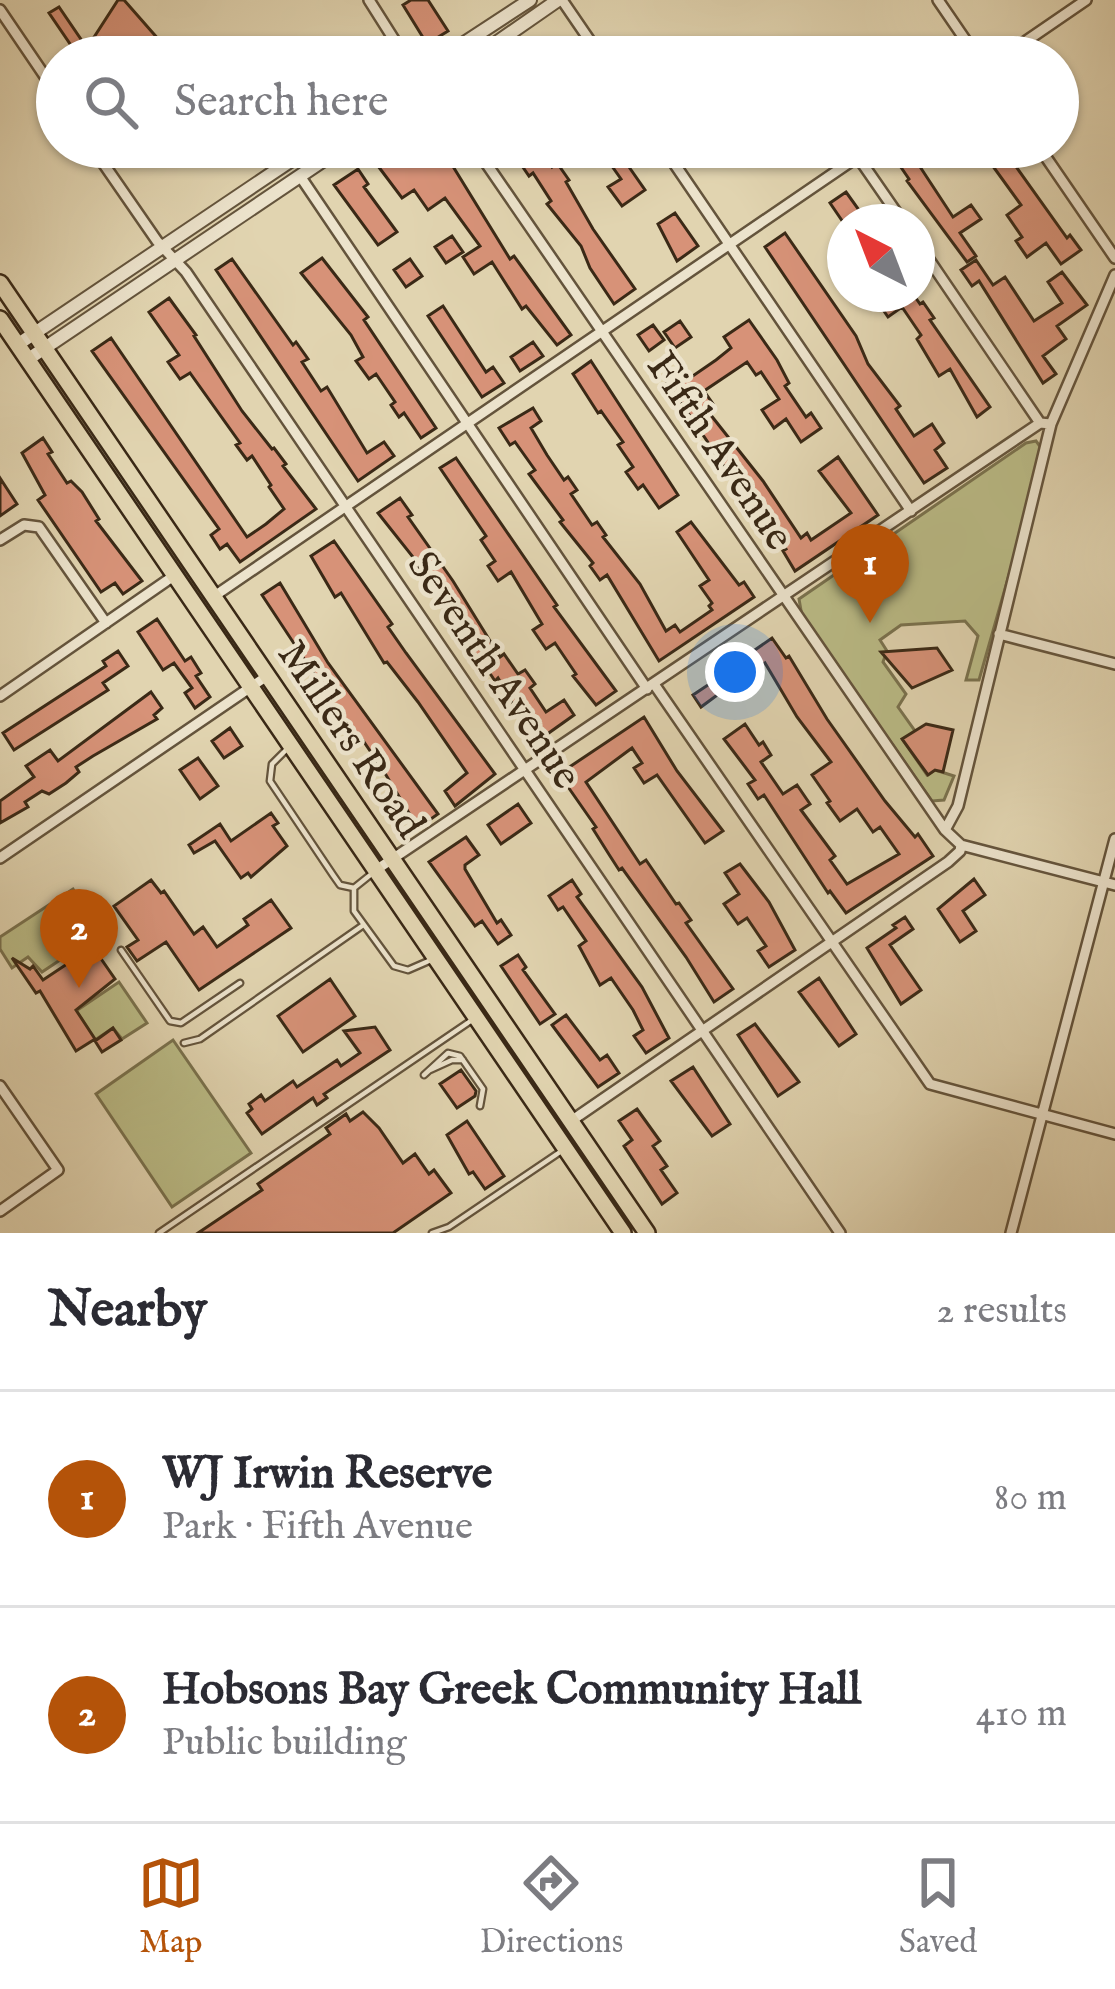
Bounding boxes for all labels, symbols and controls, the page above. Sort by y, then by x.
search box [36,36,1079,168]
icon: search [78,69,144,135]
text: Search here [174,74,388,131]
north arrow [827,204,935,312]
street label: Fifth Avenue [634,343,805,561]
pin: 1 [831,524,909,623]
street label: Seventh Avenue [394,542,592,800]
street label: Millers Road [265,631,436,849]
your location [705,642,765,702]
pin: 2 [40,889,118,988]
text: Nearby [48,1279,207,1344]
text: 2 results [936,1287,1067,1336]
text: WJ Irwin Reserve [162,1446,492,1503]
text: 1 [80,1474,94,1523]
text: 80 m [994,1474,1067,1523]
text: Park · Fifth Avenue [162,1503,473,1552]
text: Hobsons Bay Greek Community Hall [162,1662,861,1719]
text: 2 [78,1690,96,1739]
text: 410 m [976,1690,1067,1739]
text: Public building [162,1719,407,1768]
tab: Map [138,1850,204,1964]
tab: Directions [480,1850,623,1964]
tab: Saved [899,1850,977,1964]

